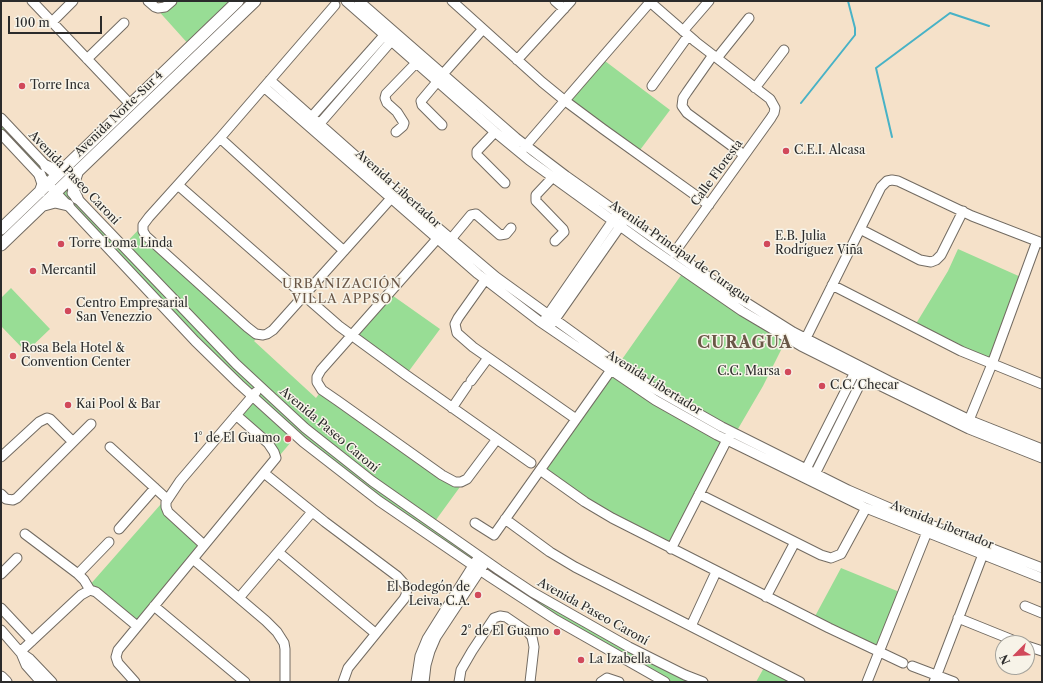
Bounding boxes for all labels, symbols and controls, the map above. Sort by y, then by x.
scale bar [10,8,104,34]
text: 100 m [15,15,50,30]
street label: Avenida Norte-Sur 4 [72,68,166,160]
place label: Torre Inca [30,79,90,93]
marker: Torre Inca [17,81,27,91]
street label: Avenida Paseo Caroní [26,128,122,228]
street label: Calle Floresta [688,137,746,209]
place label: C.E.I. Alcasa [794,144,865,158]
marker: C.E.I. Alcasa [781,146,791,156]
street label: Avenida Libertador [352,147,444,231]
street label: Avenida Principal de Curagua [607,198,753,306]
place label: E.B. Julia Rodríguez Viña [775,230,863,258]
place label: Torre Loma Linda [69,237,173,251]
marker: Torre Loma Linda [56,239,66,249]
marker: E.B. Julia Rodríguez Viña [762,239,772,249]
place label: Mercantil [41,264,96,278]
marker: Mercantil [28,266,38,276]
district label: URBANIZACIÓN VILLA APPSO [282,276,402,307]
place label: Centro Empresarial San Venezzio [76,297,188,325]
marker: Centro Empresarial San Venezzio [63,306,73,316]
district label: CURAGUA [697,333,793,353]
place label: Rosa Bela Hotel & Convention Center [21,342,131,370]
street label: Avenida Libertador [604,348,704,418]
marker: Rosa Bela Hotel & Convention Center [8,351,18,361]
place label: C.C. Marsa [717,365,780,379]
marker: C.C. Marsa [783,367,793,377]
place label: C.C. Checar [830,379,899,393]
marker: C.C. Checar [817,381,827,391]
street label: Avenida Paseo Caroní [277,384,381,476]
place label: Kai Pool & Bar [76,398,160,412]
marker: Kai Pool & Bar [63,400,73,410]
place label: 1° de El Guamo [194,432,280,446]
marker: 1° de El Guamo [283,434,293,444]
street label: Avenida Libertador [888,498,996,552]
street label: Avenida Paseo Caroní [535,575,651,649]
place label: El Bodegón de Leiva, C.A. [387,581,470,609]
marker: El Bodegón de Leiva, C.A. [473,590,483,600]
place label: 2° de El Guamo [461,625,549,639]
marker: 2° de El Guamo [552,627,562,637]
north arrow [995,635,1035,675]
text: N [997,652,1013,667]
place label: La Izabella [589,653,651,667]
marker: La Izabella [576,655,586,665]

